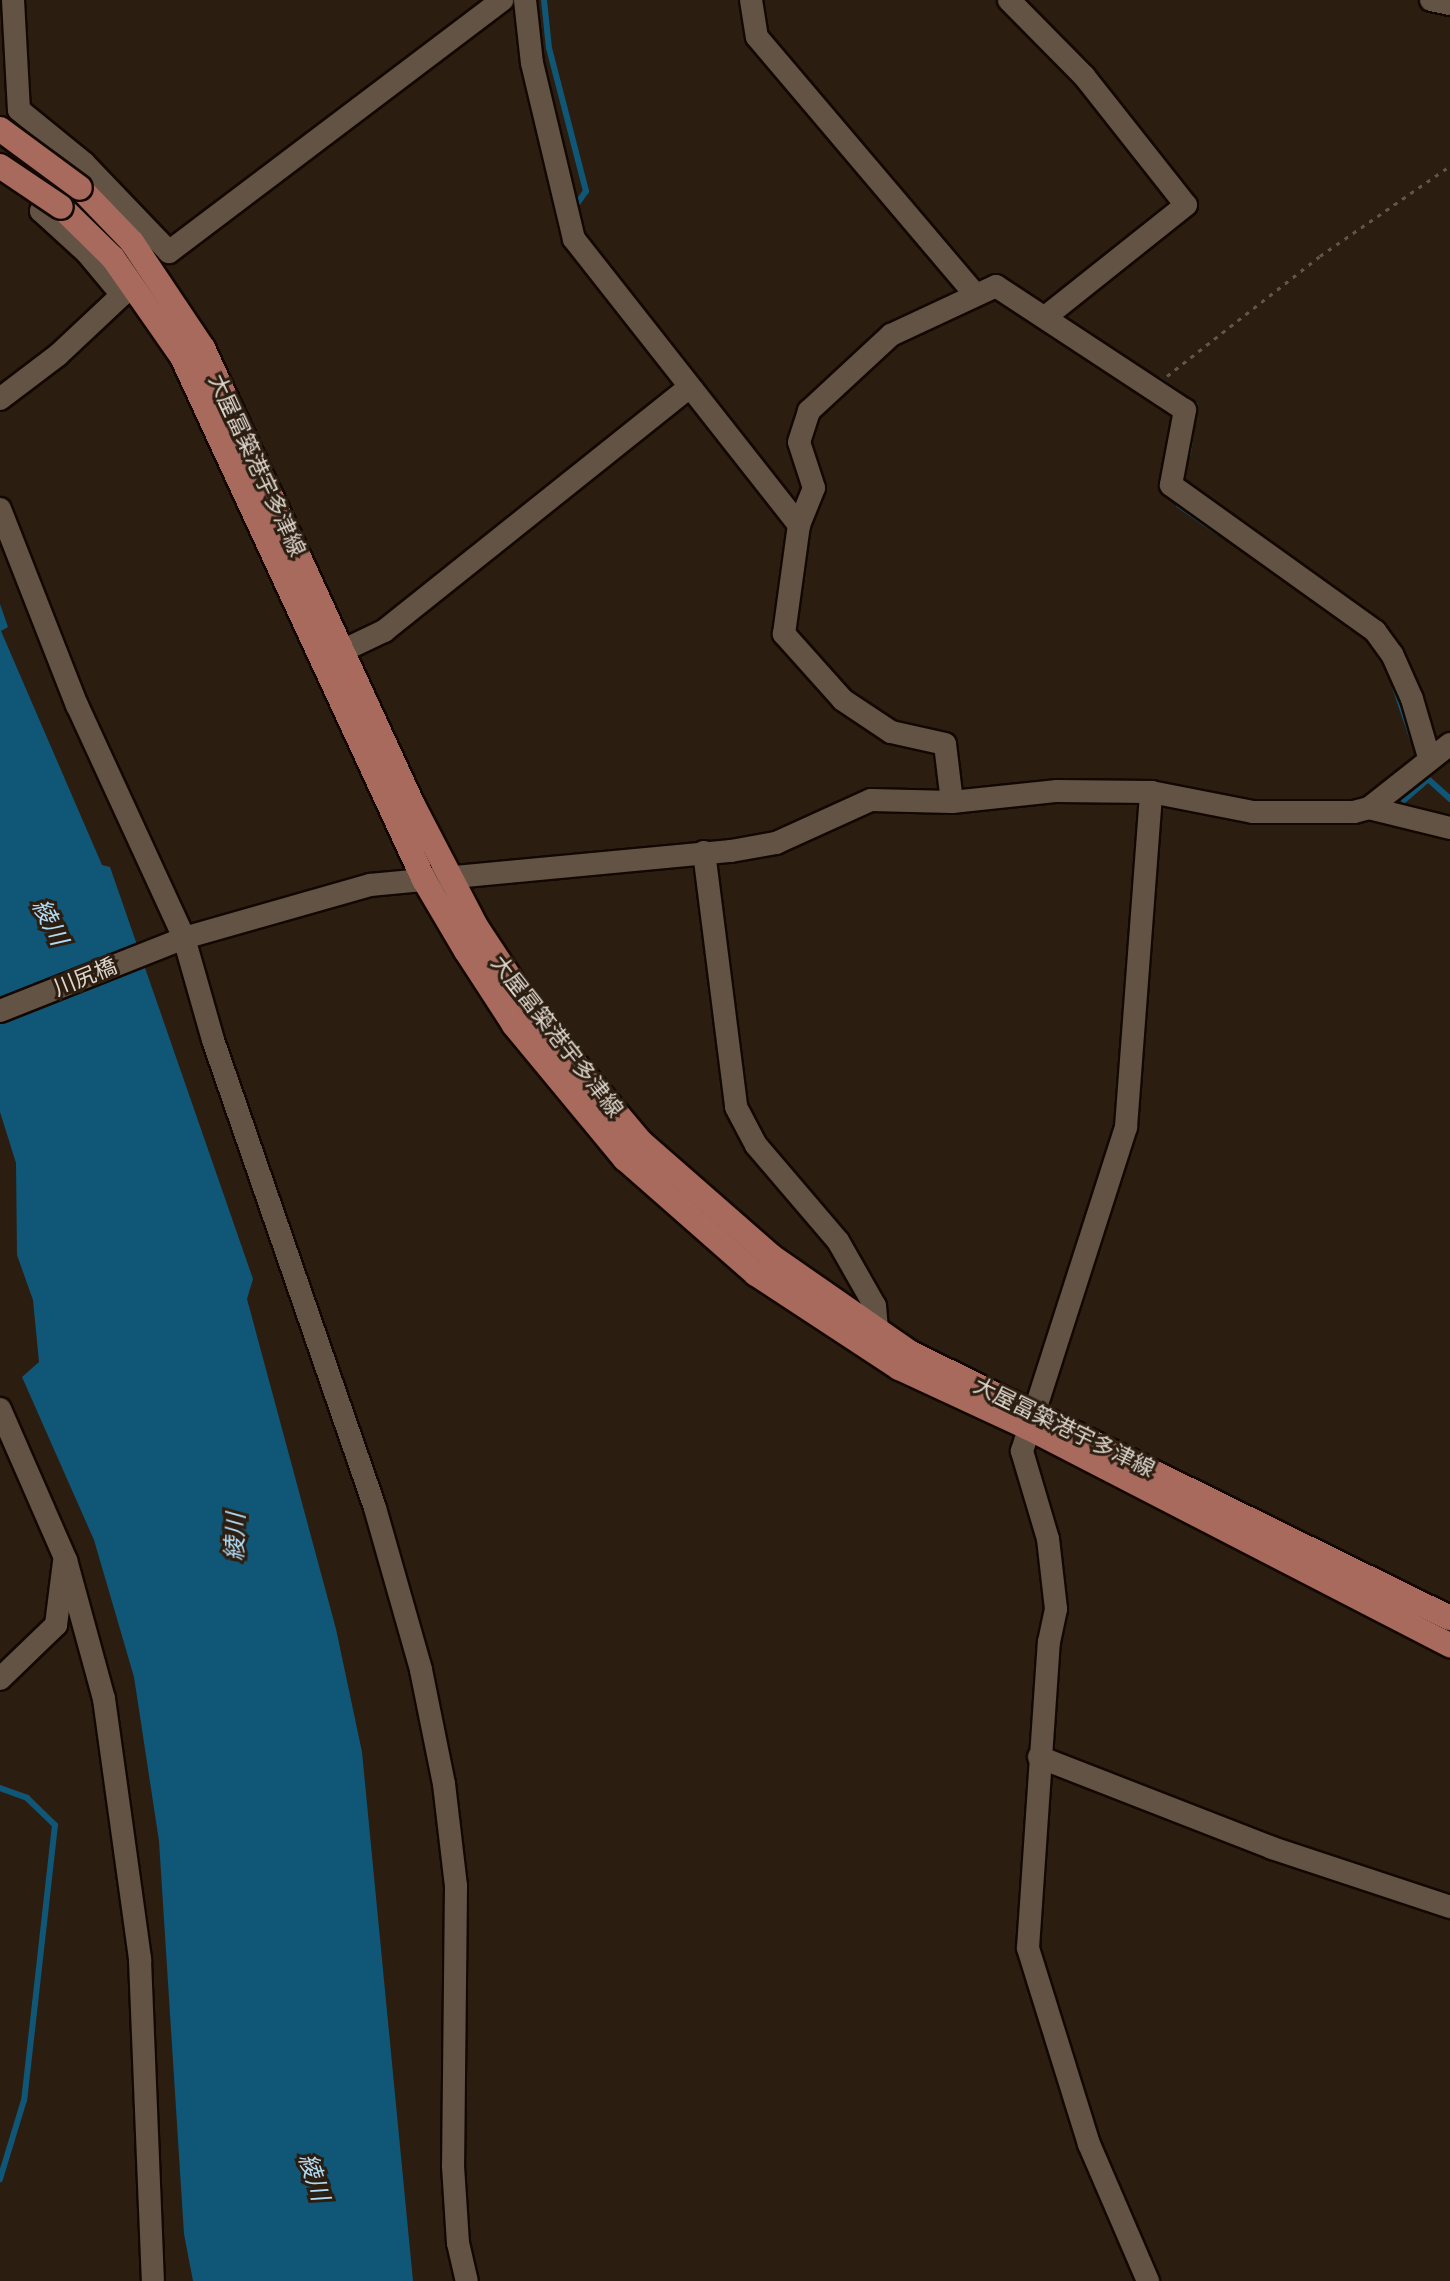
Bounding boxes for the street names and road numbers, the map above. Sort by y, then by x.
street label: 大屋冨築港宇多津線 [203,370,311,560]
street label: 大屋冨築港宇多津線 [486,950,628,1122]
street label: 川尻橋 [49,952,121,1002]
street label: 大屋冨築港宇多津線 [969,1372,1159,1482]

